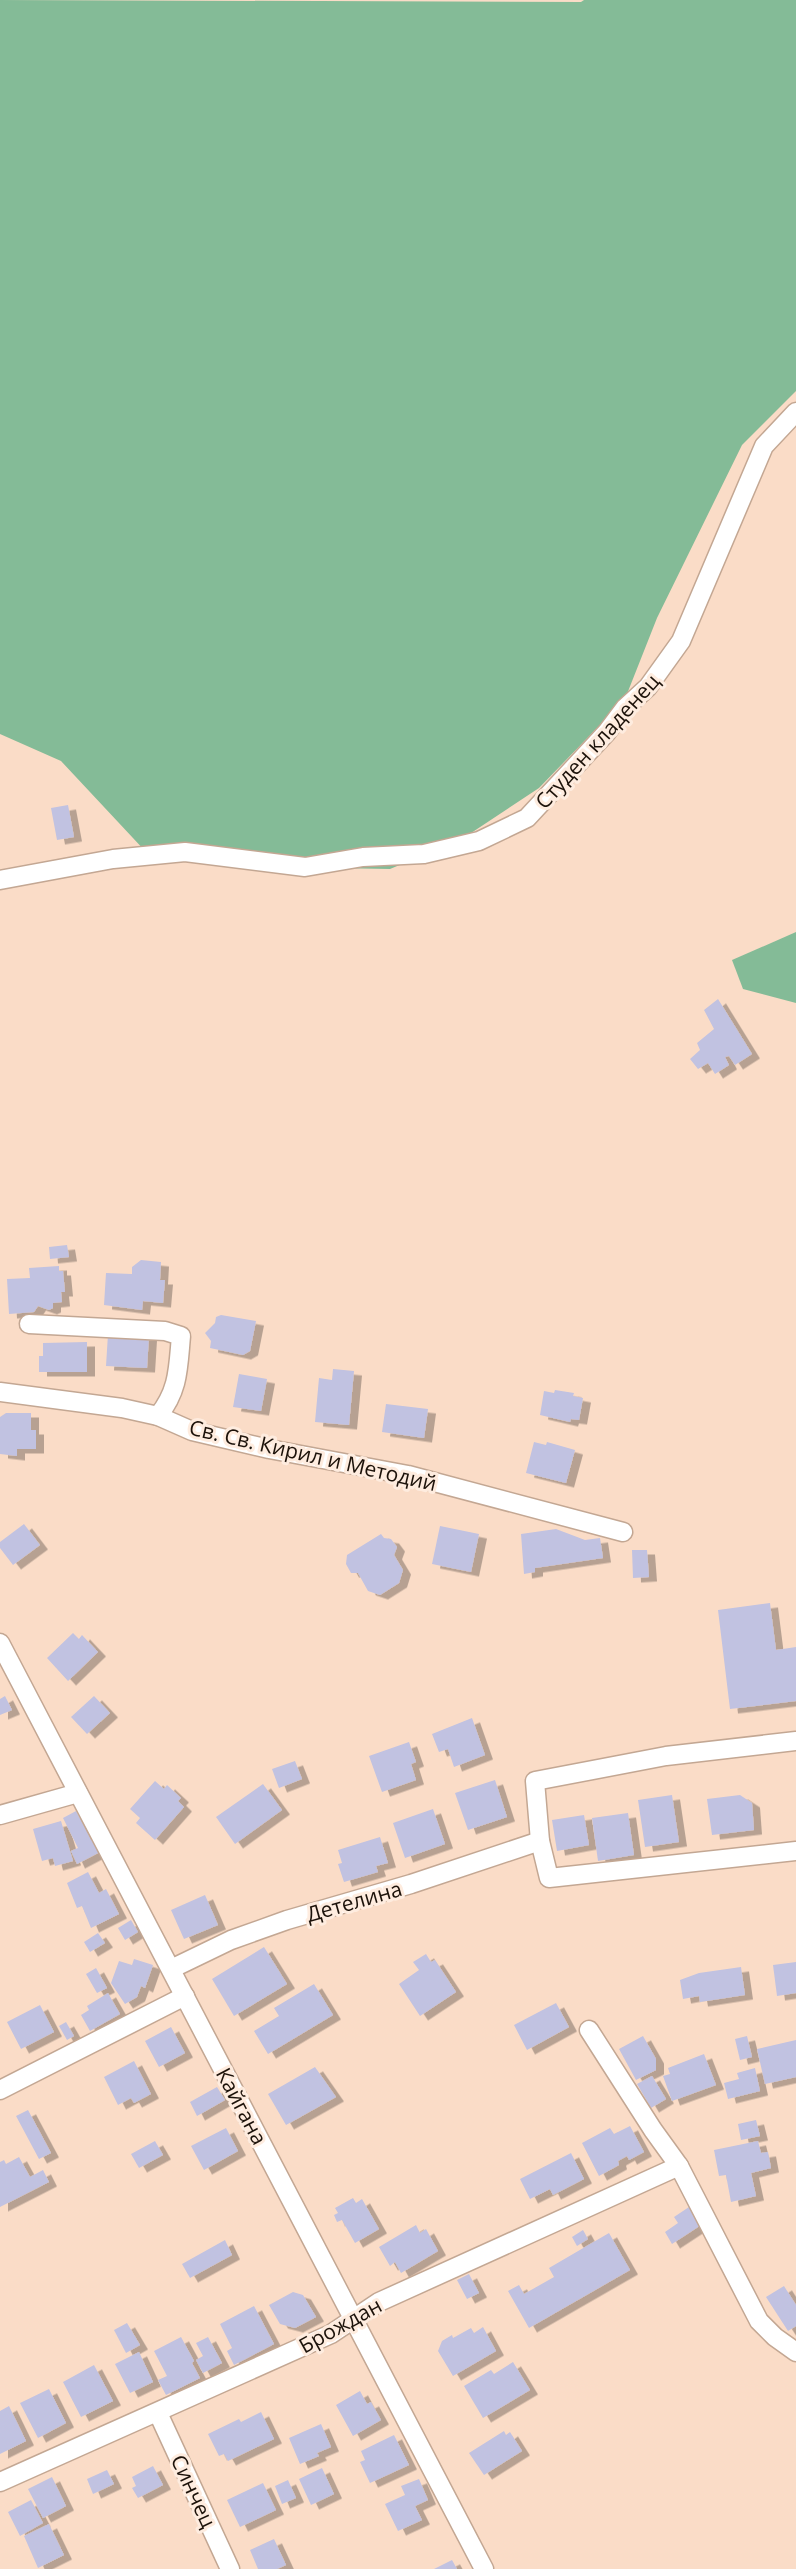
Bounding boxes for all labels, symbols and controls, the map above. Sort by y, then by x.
street label: Студен кладенец [529,667,665,815]
street label: Св. Св. Кирил и Методий [187,1413,439,1497]
street label: Детелина [303,1874,405,1928]
street label: Кайгана [210,2063,274,2149]
street label: Брождан [294,2291,386,2359]
street label: Синчец [165,2450,223,2532]

